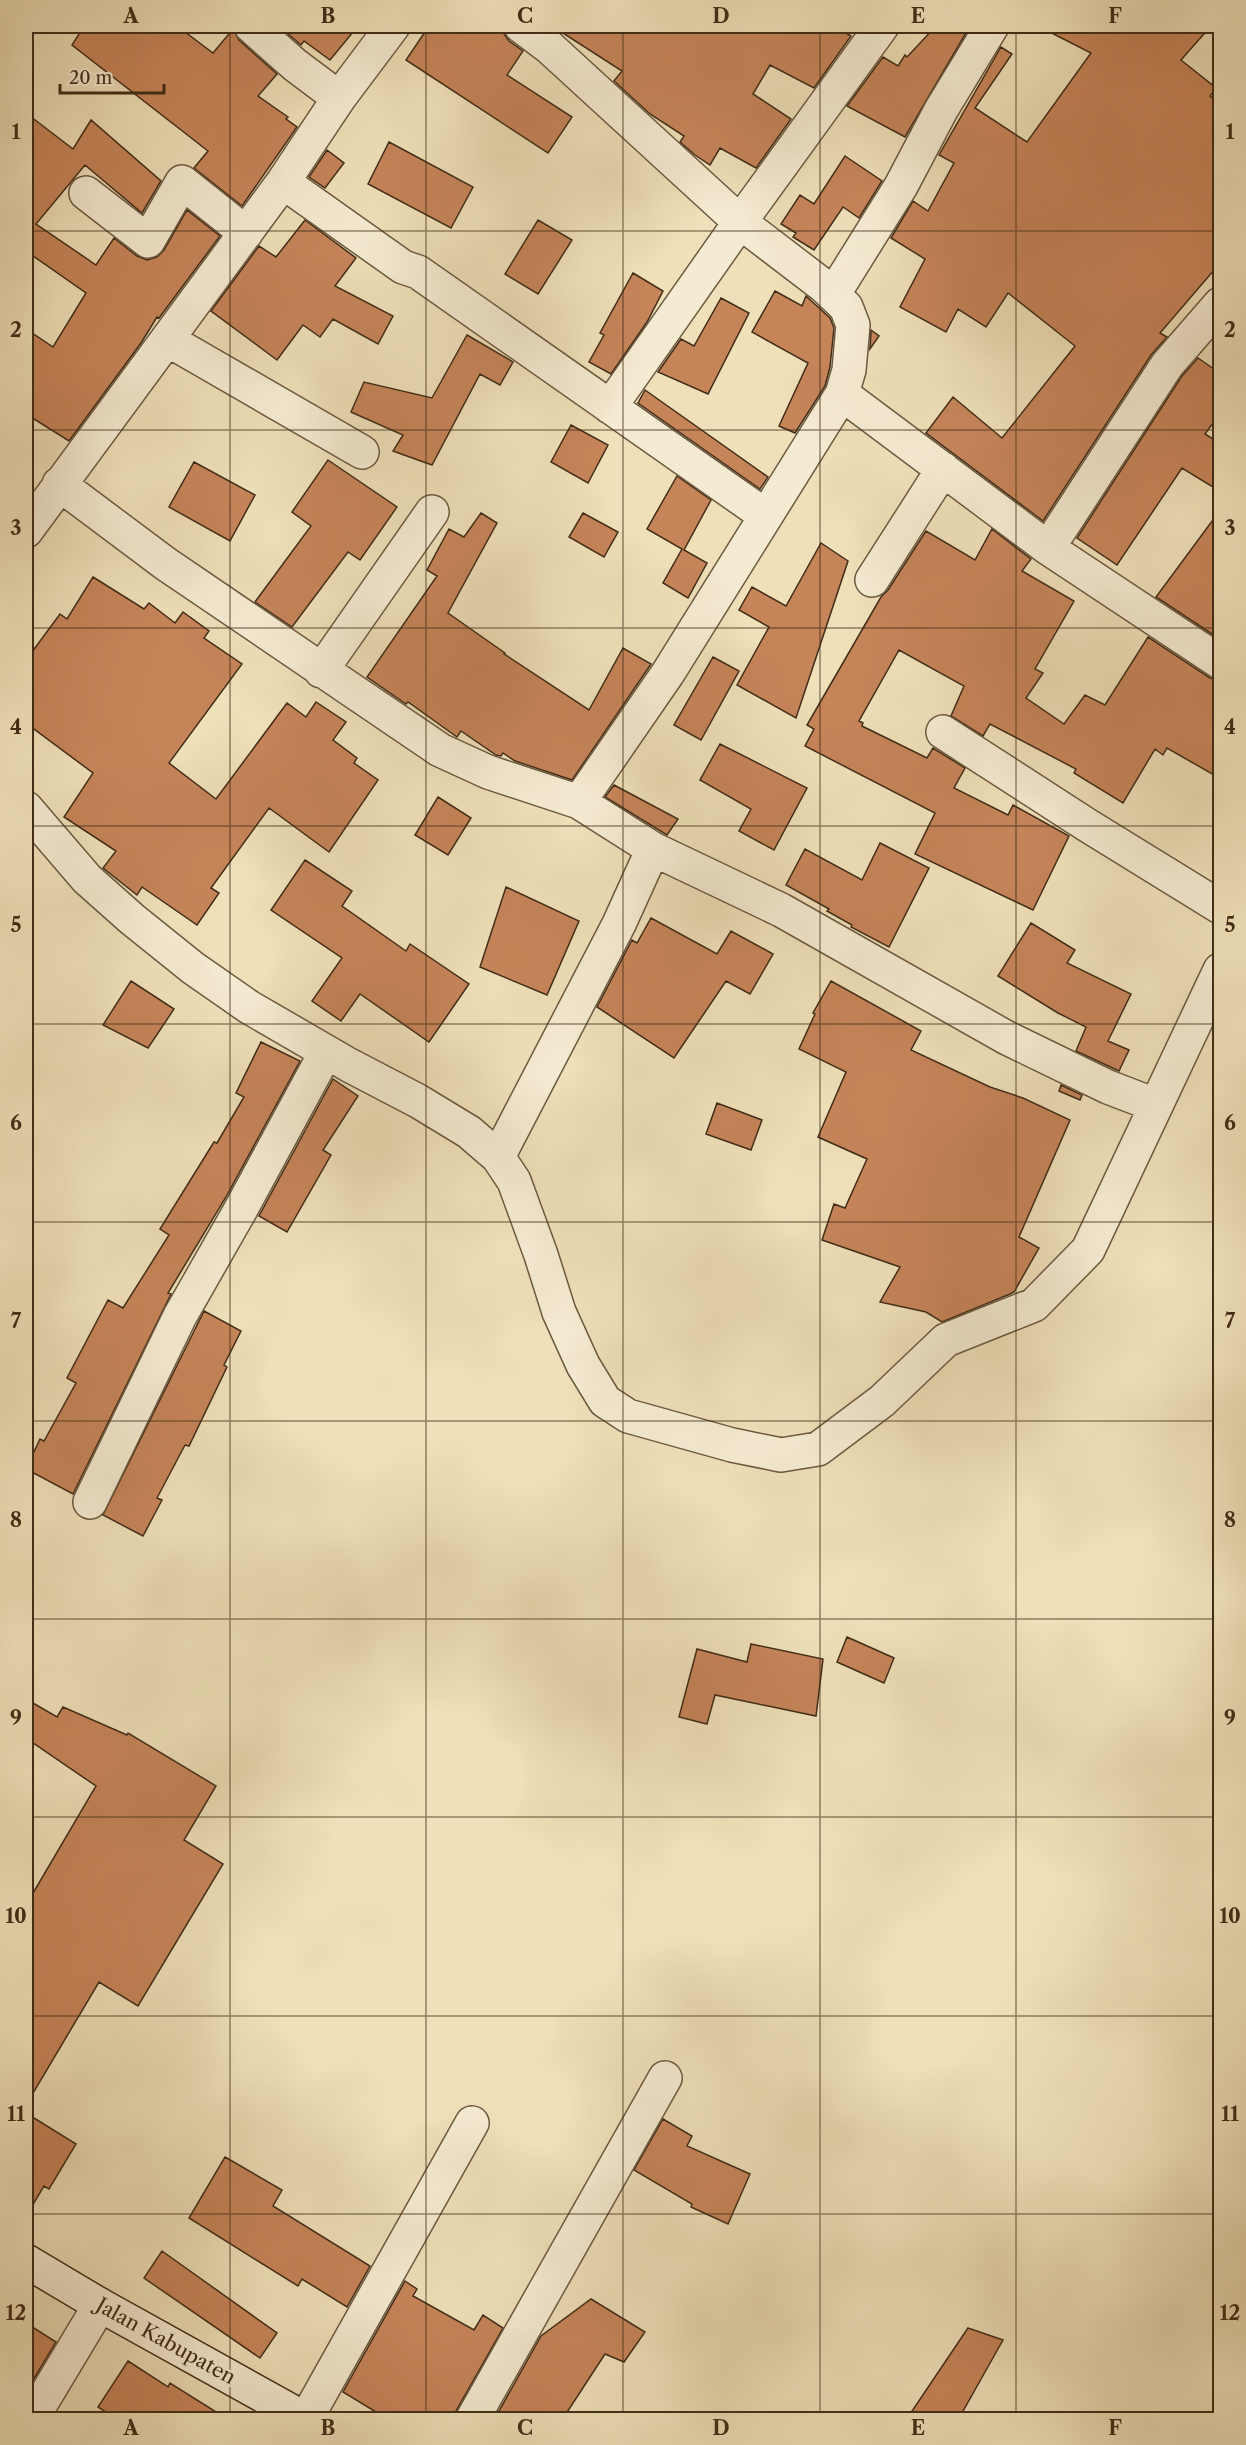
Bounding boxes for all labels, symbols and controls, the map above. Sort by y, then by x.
text: A [122,4,139,28]
text: B [321,4,336,28]
text: C [517,4,533,28]
text: D [712,4,730,28]
text: E [911,4,925,28]
text: F [1108,4,1122,28]
scale bar [60,57,164,95]
text: 20 m [69,67,113,89]
text: 1 [12,120,21,144]
text: 1 [1226,120,1235,144]
text: 2 [10,318,22,342]
text: 2 [1224,318,1236,342]
text: 3 [10,516,22,540]
text: 3 [1224,516,1236,540]
text: 4 [10,715,22,739]
text: 4 [1224,715,1236,739]
text: 5 [10,913,22,937]
text: 5 [1224,913,1236,937]
text: 6 [10,1111,22,1135]
text: 6 [1224,1111,1236,1135]
text: 7 [11,1309,22,1333]
text: 7 [1225,1309,1236,1333]
text: 8 [10,1508,22,1532]
text: 8 [1224,1508,1236,1532]
text: 9 [10,1706,22,1730]
text: 9 [1224,1706,1236,1730]
text: 10 [5,1904,27,1928]
text: 10 [1219,1904,1241,1928]
text: 11 [7,2102,25,2126]
text: 11 [1221,2102,1239,2126]
street label: Jalan Kabupaten [89,2291,240,2390]
text: 12 [6,2301,26,2325]
text: 12 [1220,2301,1240,2325]
text: A [122,2416,139,2440]
text: B [321,2416,336,2440]
text: C [517,2416,533,2440]
text: D [712,2416,730,2440]
text: E [911,2416,925,2440]
text: F [1108,2416,1122,2440]

